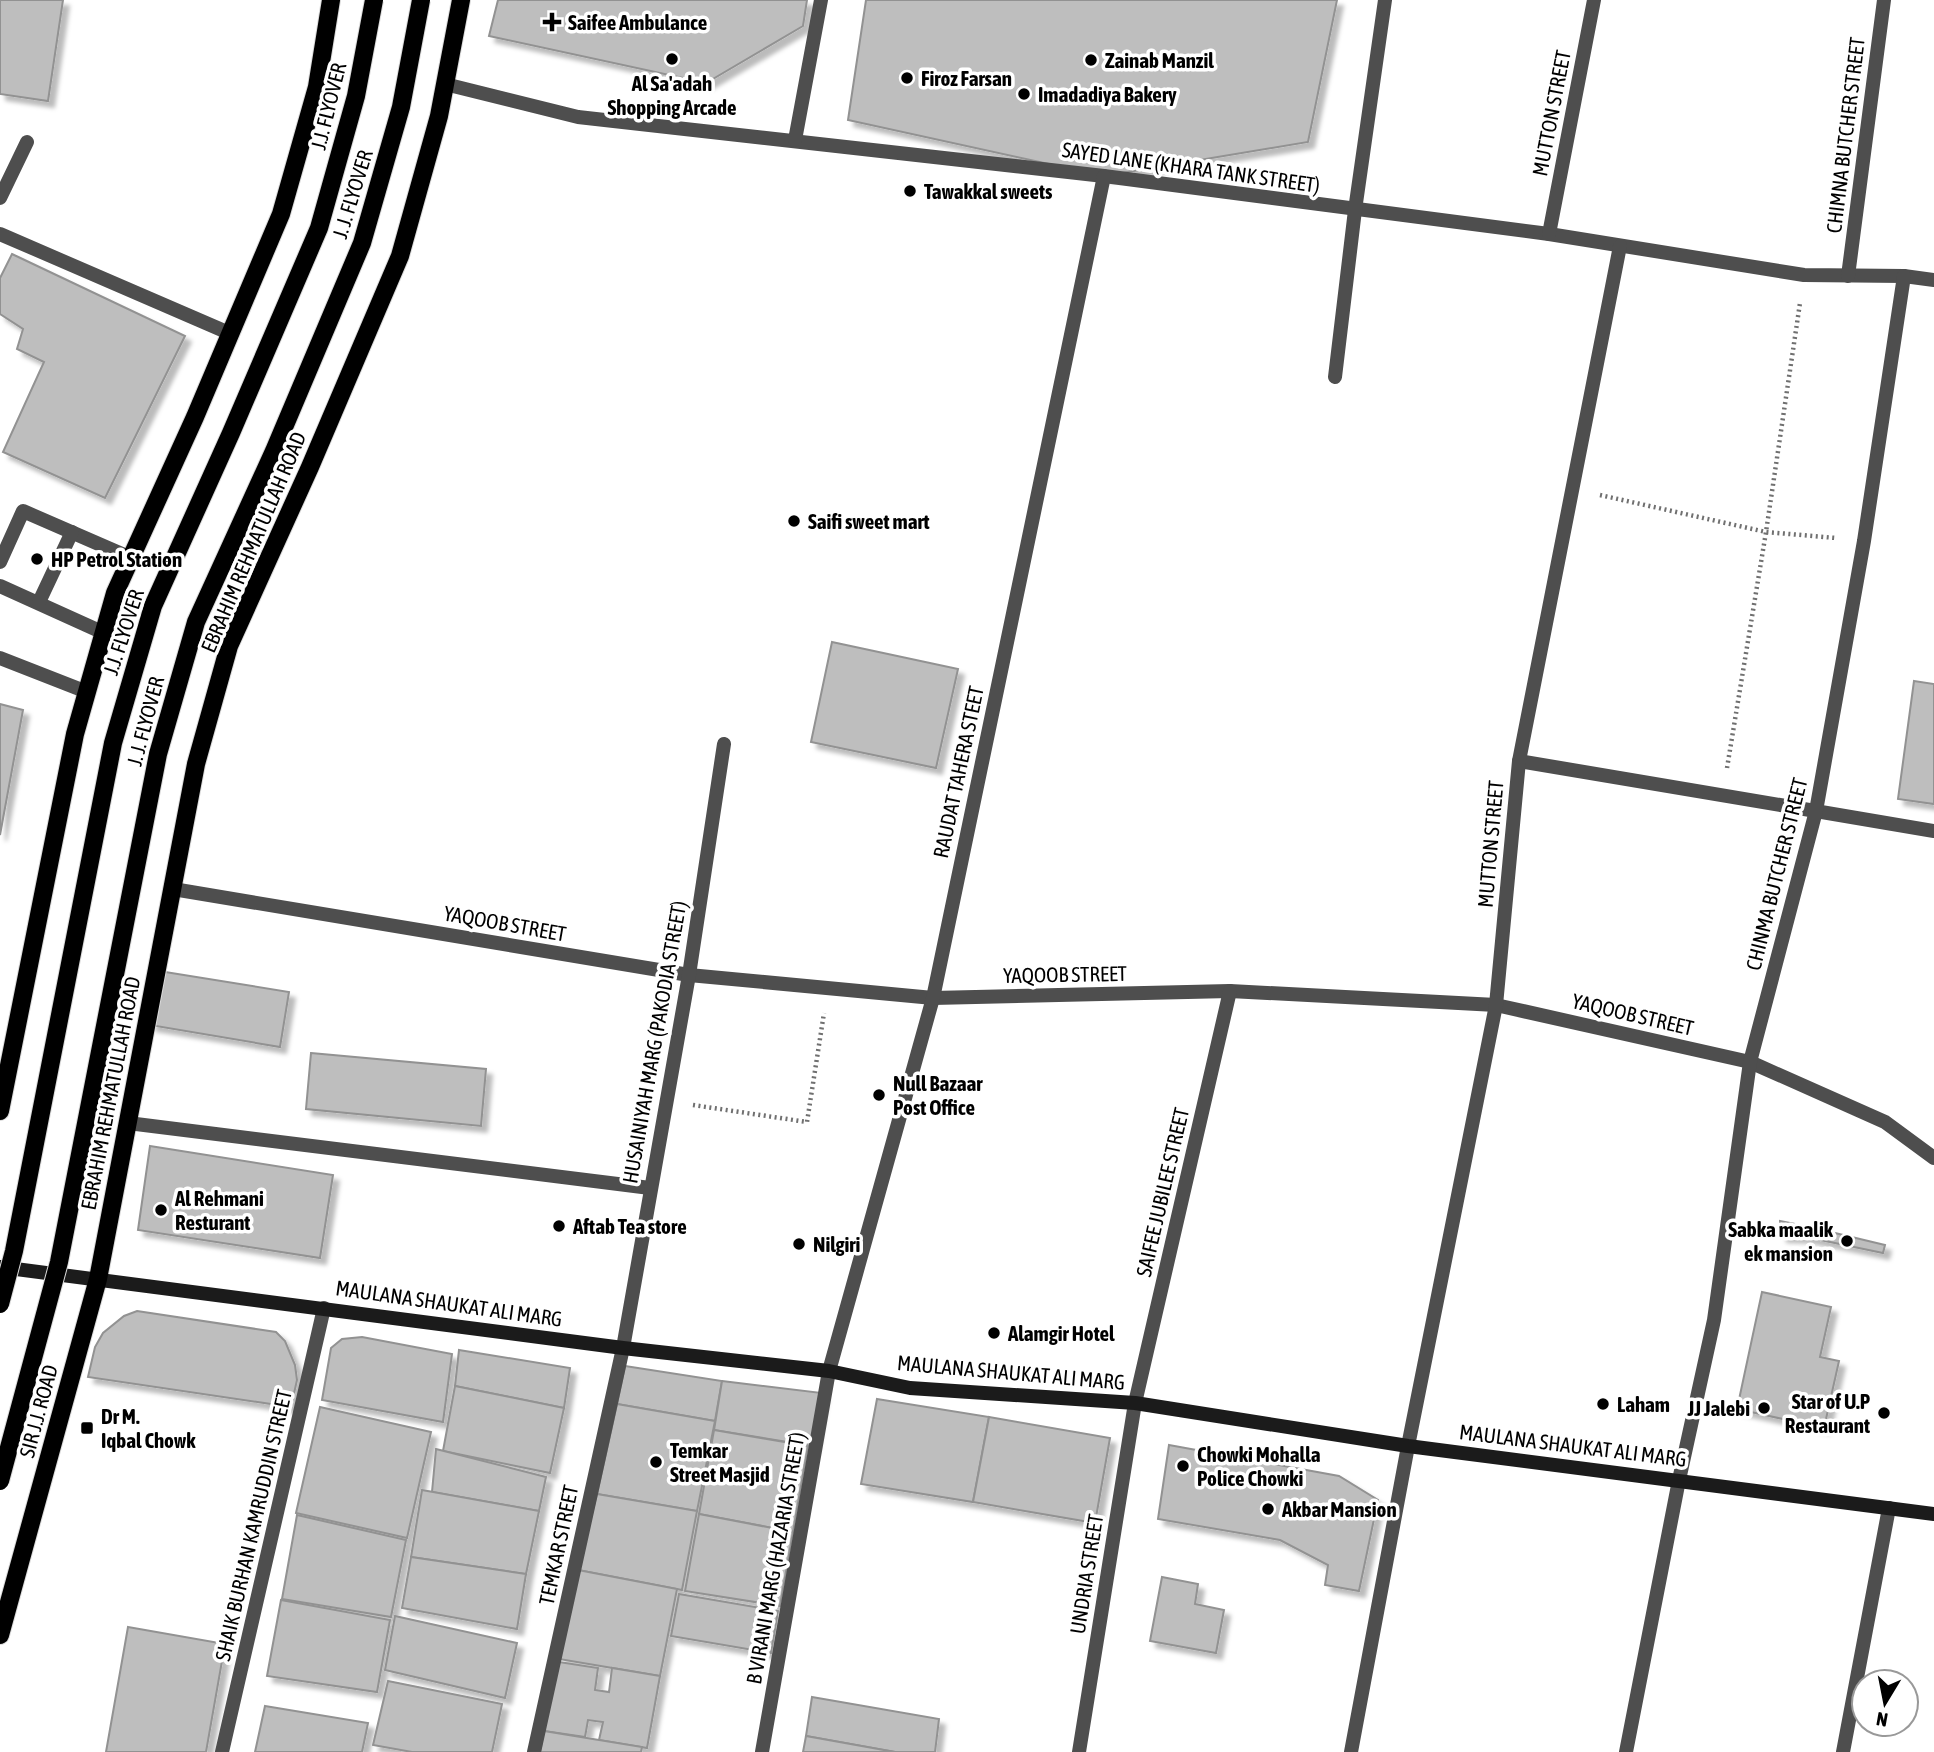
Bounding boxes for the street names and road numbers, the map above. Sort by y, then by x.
street label: CHIMNA BUTCHER STREET [1821,36,1869,234]
street label: MUTTON STREET [1527,48,1575,178]
street label: J.J. FLYOVER [306,60,350,152]
street label: SAYED LANE (KHARA TANK STREET) [1061,137,1321,197]
street label: J. J. FLYOVER [327,146,377,241]
street label: EBRAHIM REHMATULLAH ROAD [196,428,310,656]
street label: J.J. FLYOVER [98,586,148,678]
street label: J. J. FLYOVER [122,673,169,768]
street label: RAUDAT TAHERA STEET [928,684,988,860]
street label: CHINMA BUTCHER STREET [1740,775,1812,973]
street label: MUTTON STREET [1472,779,1508,909]
street label: HUSAINIYAH MARG (PAKODIA STREET) [617,899,691,1185]
street label: YAQOOB STREET [442,900,568,946]
street label: YAQOOB STREET [1003,961,1127,987]
street label: EBRAHIM REHMATULLAH ROAD [76,974,144,1212]
street label: YAQOOB STREET [1570,988,1696,1040]
street label: SAIFEE JUBILEE STREET [1131,1105,1193,1279]
street label: MAULANA SHAUKAT ALI MARG [334,1275,564,1331]
street label: MAULANA SHAUKAT ALI MARG [896,1350,1126,1394]
street label: SIR J.J. ROAD [14,1362,62,1460]
street label: SHAIK BURHAN KAMRUDDIN STREET [210,1387,296,1663]
street label: MAULANA SHAUKAT ALI MARG [1458,1419,1688,1471]
street label: B VIRANI MARG (HAZARIA STREET) [741,1430,809,1686]
street label: TEMKAR STREET [534,1483,582,1607]
street label: UNDRIA STREET [1065,1512,1107,1636]

